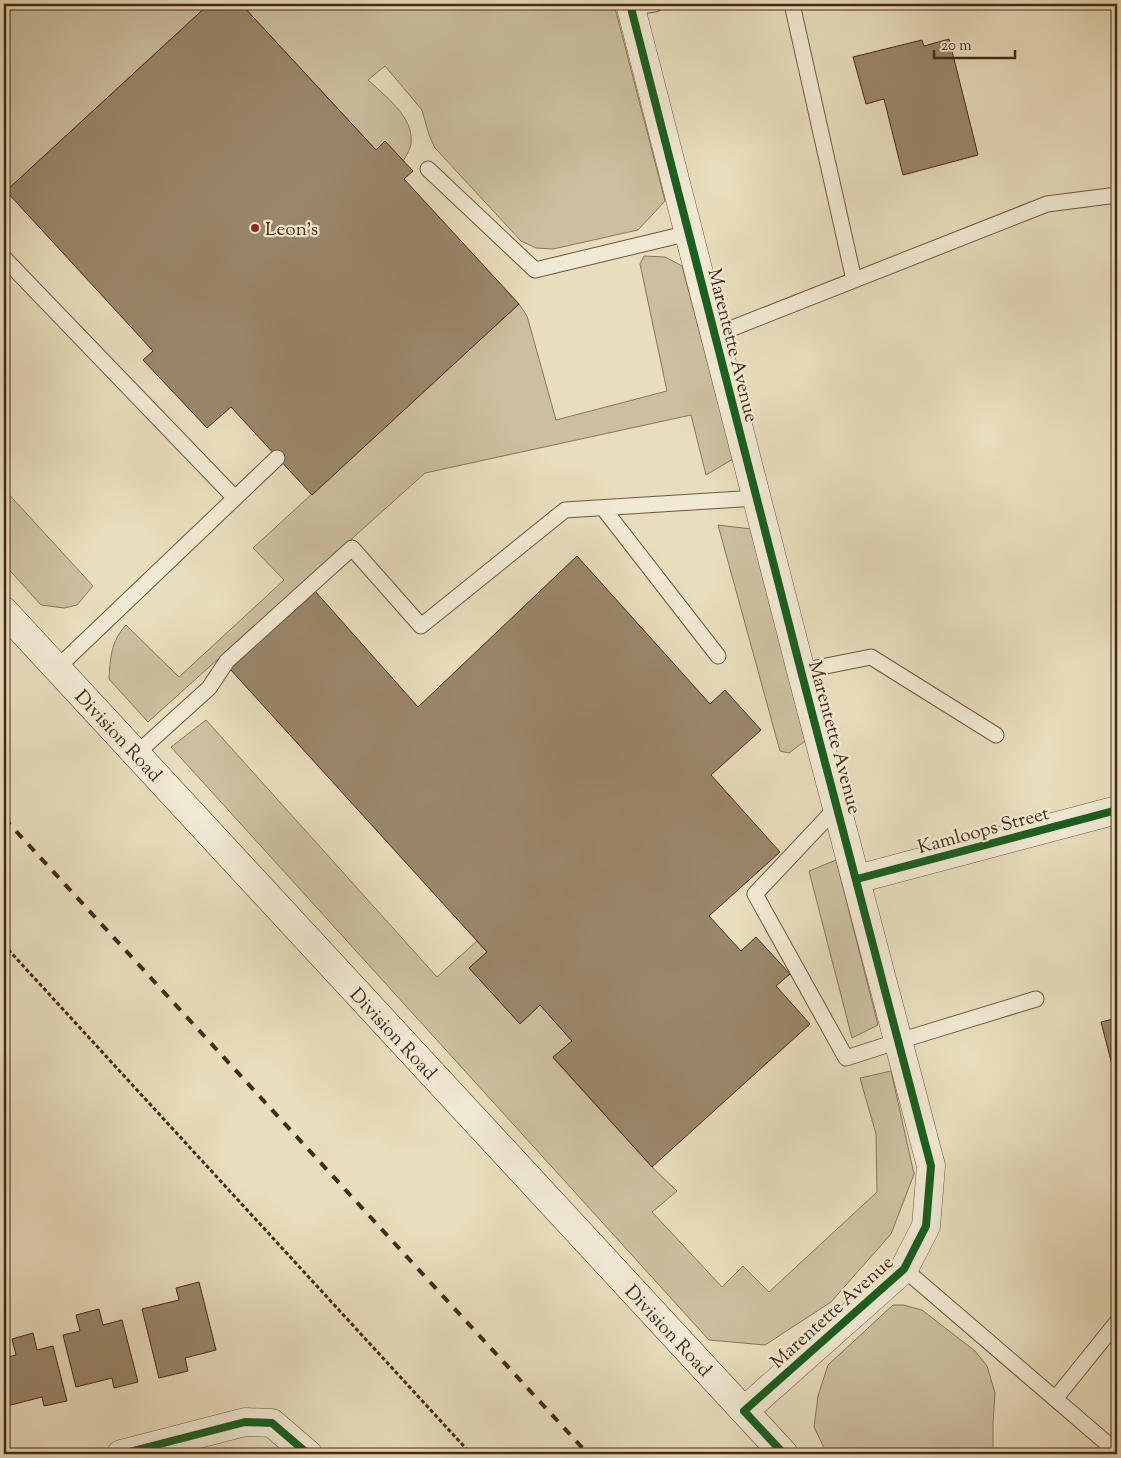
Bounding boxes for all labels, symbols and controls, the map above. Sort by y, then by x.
scale bar [934,28,1015,60]
text: 20 m [941,36,972,57]
place label: Leon's [265,217,318,244]
marker: Leon's [249,222,261,234]
street label: Marentette Avenue [699,266,764,425]
street label: Marentette Avenue [800,658,867,817]
street label: Division Road [67,685,167,789]
street label: Kamloops Street [915,801,1053,862]
street label: Division Road [342,983,442,1087]
street label: Marentette Avenue [765,1250,900,1376]
street label: Division Road [617,1280,717,1384]

